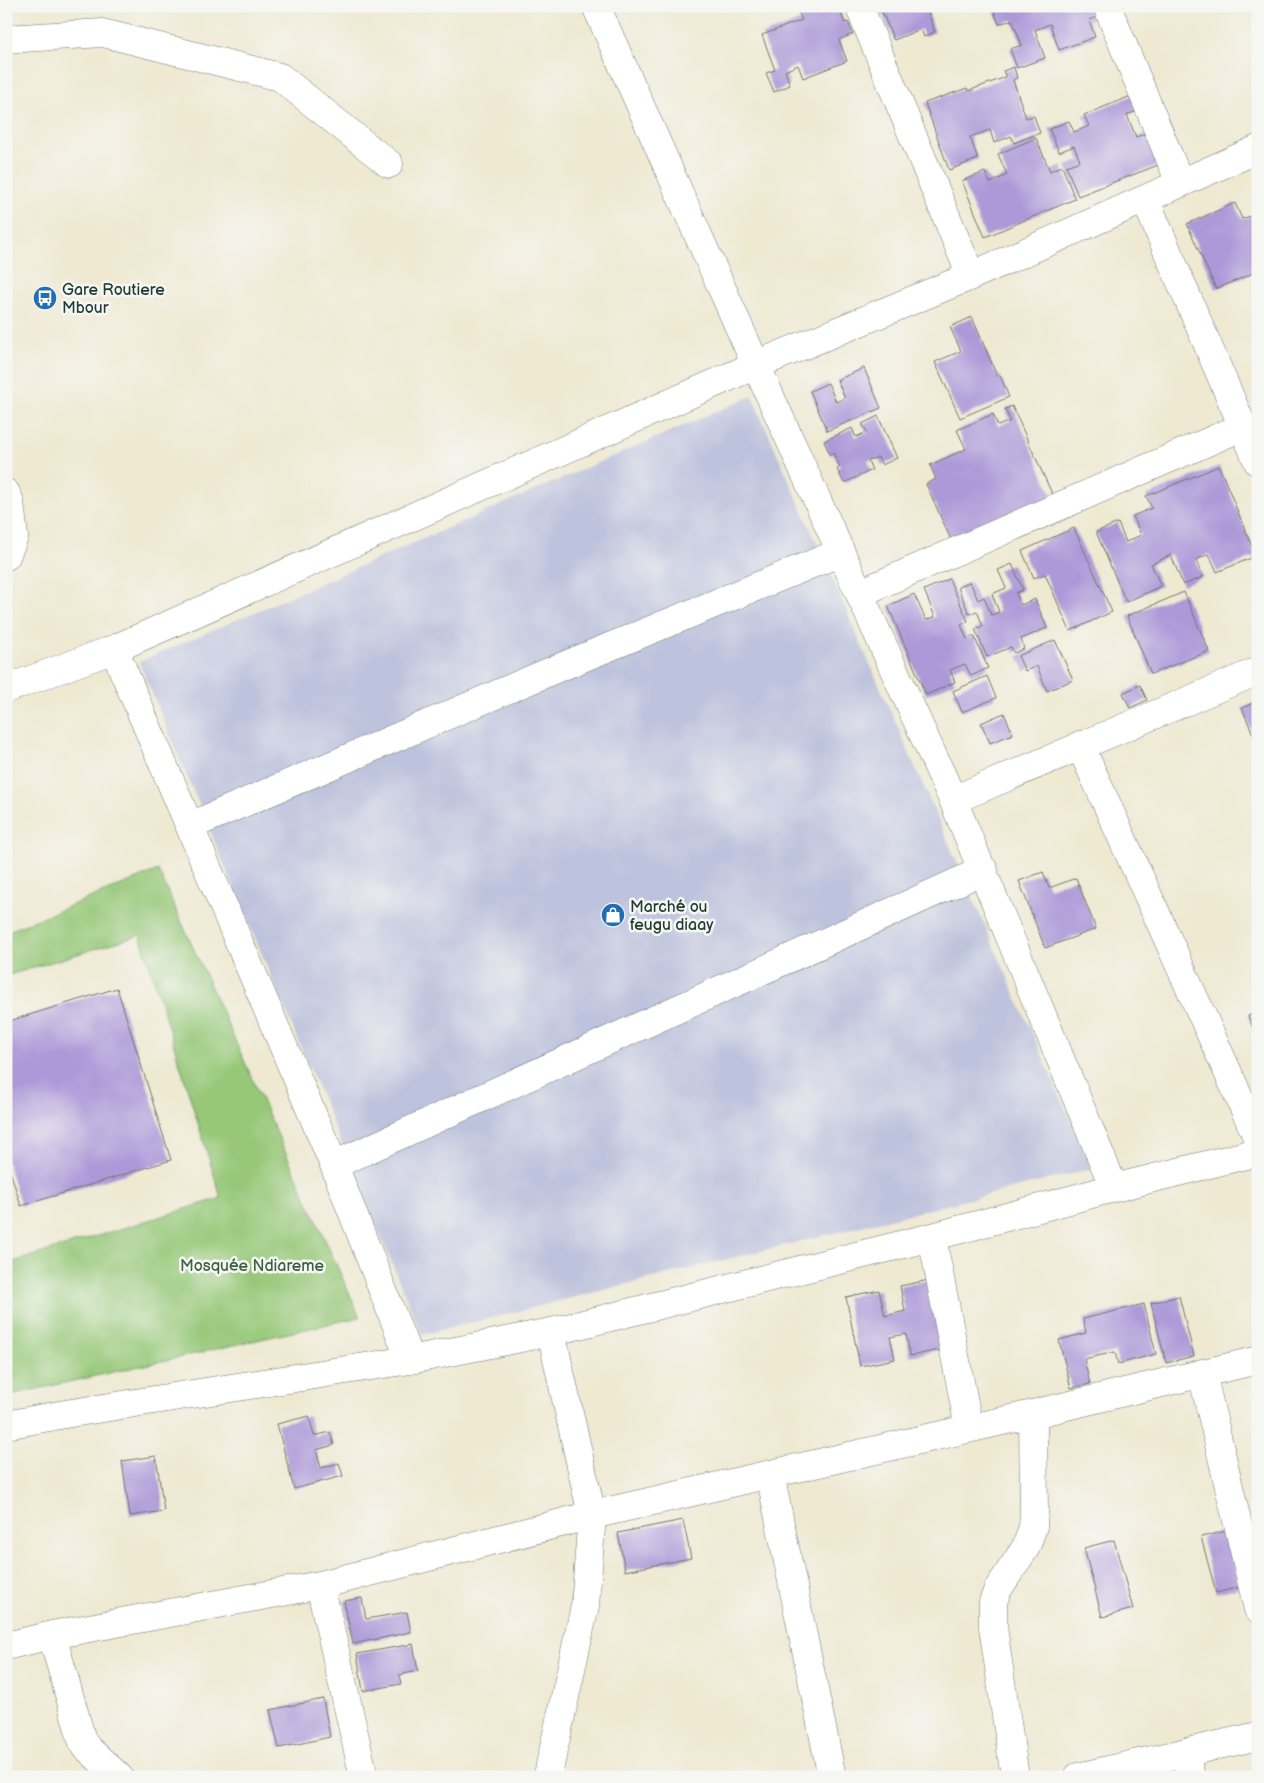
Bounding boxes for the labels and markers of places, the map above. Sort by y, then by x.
place label: Gare Routiere Mbour [62,281,165,318]
bus stop icon: Gare Routiere Mbour [32,285,58,311]
place label: Marché ou feugu diaay [630,898,714,935]
shop icon: Marché ou feugu diaay [600,902,626,928]

